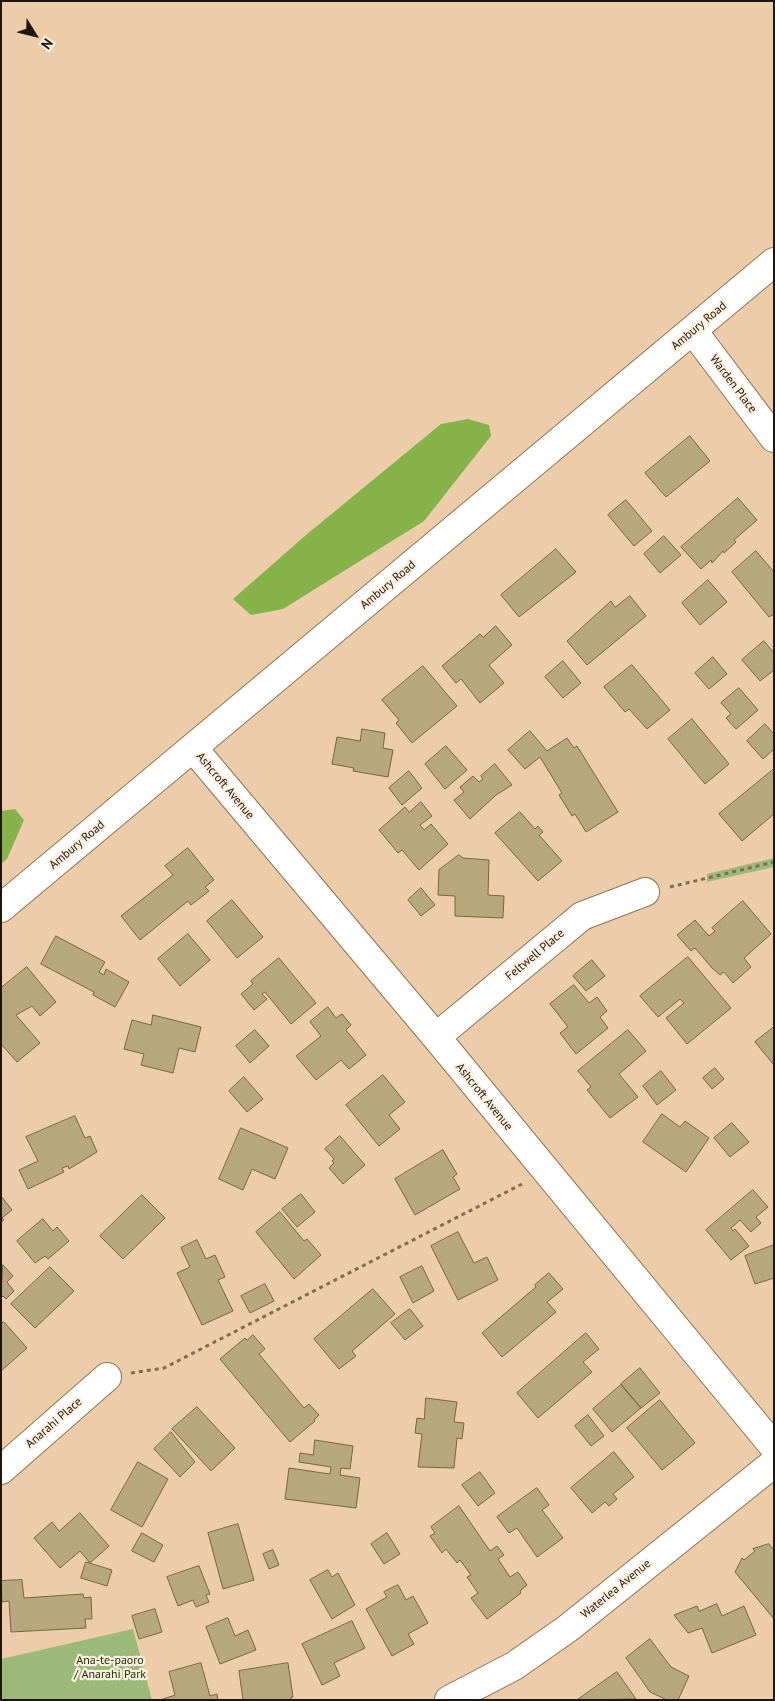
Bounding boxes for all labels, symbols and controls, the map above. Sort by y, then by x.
north arrow [10,10,60,60]
text: N [37,35,57,53]
street label: Ambury Road [668,299,730,353]
street label: Warden Place [706,352,760,416]
street label: Ambury Road [357,558,419,612]
street label: Ashcroft Avenue [193,750,257,822]
street label: Ambury Road [46,818,108,872]
street label: Feltwell Place [503,926,567,984]
street label: Ashcroft Avenue [452,1060,516,1134]
street label: Anarahi Place [23,1395,85,1451]
street label: Waterlea Avenue [578,1556,654,1622]
park label: Ana-te-paoro / Anarahi Park [74,1654,146,1682]

